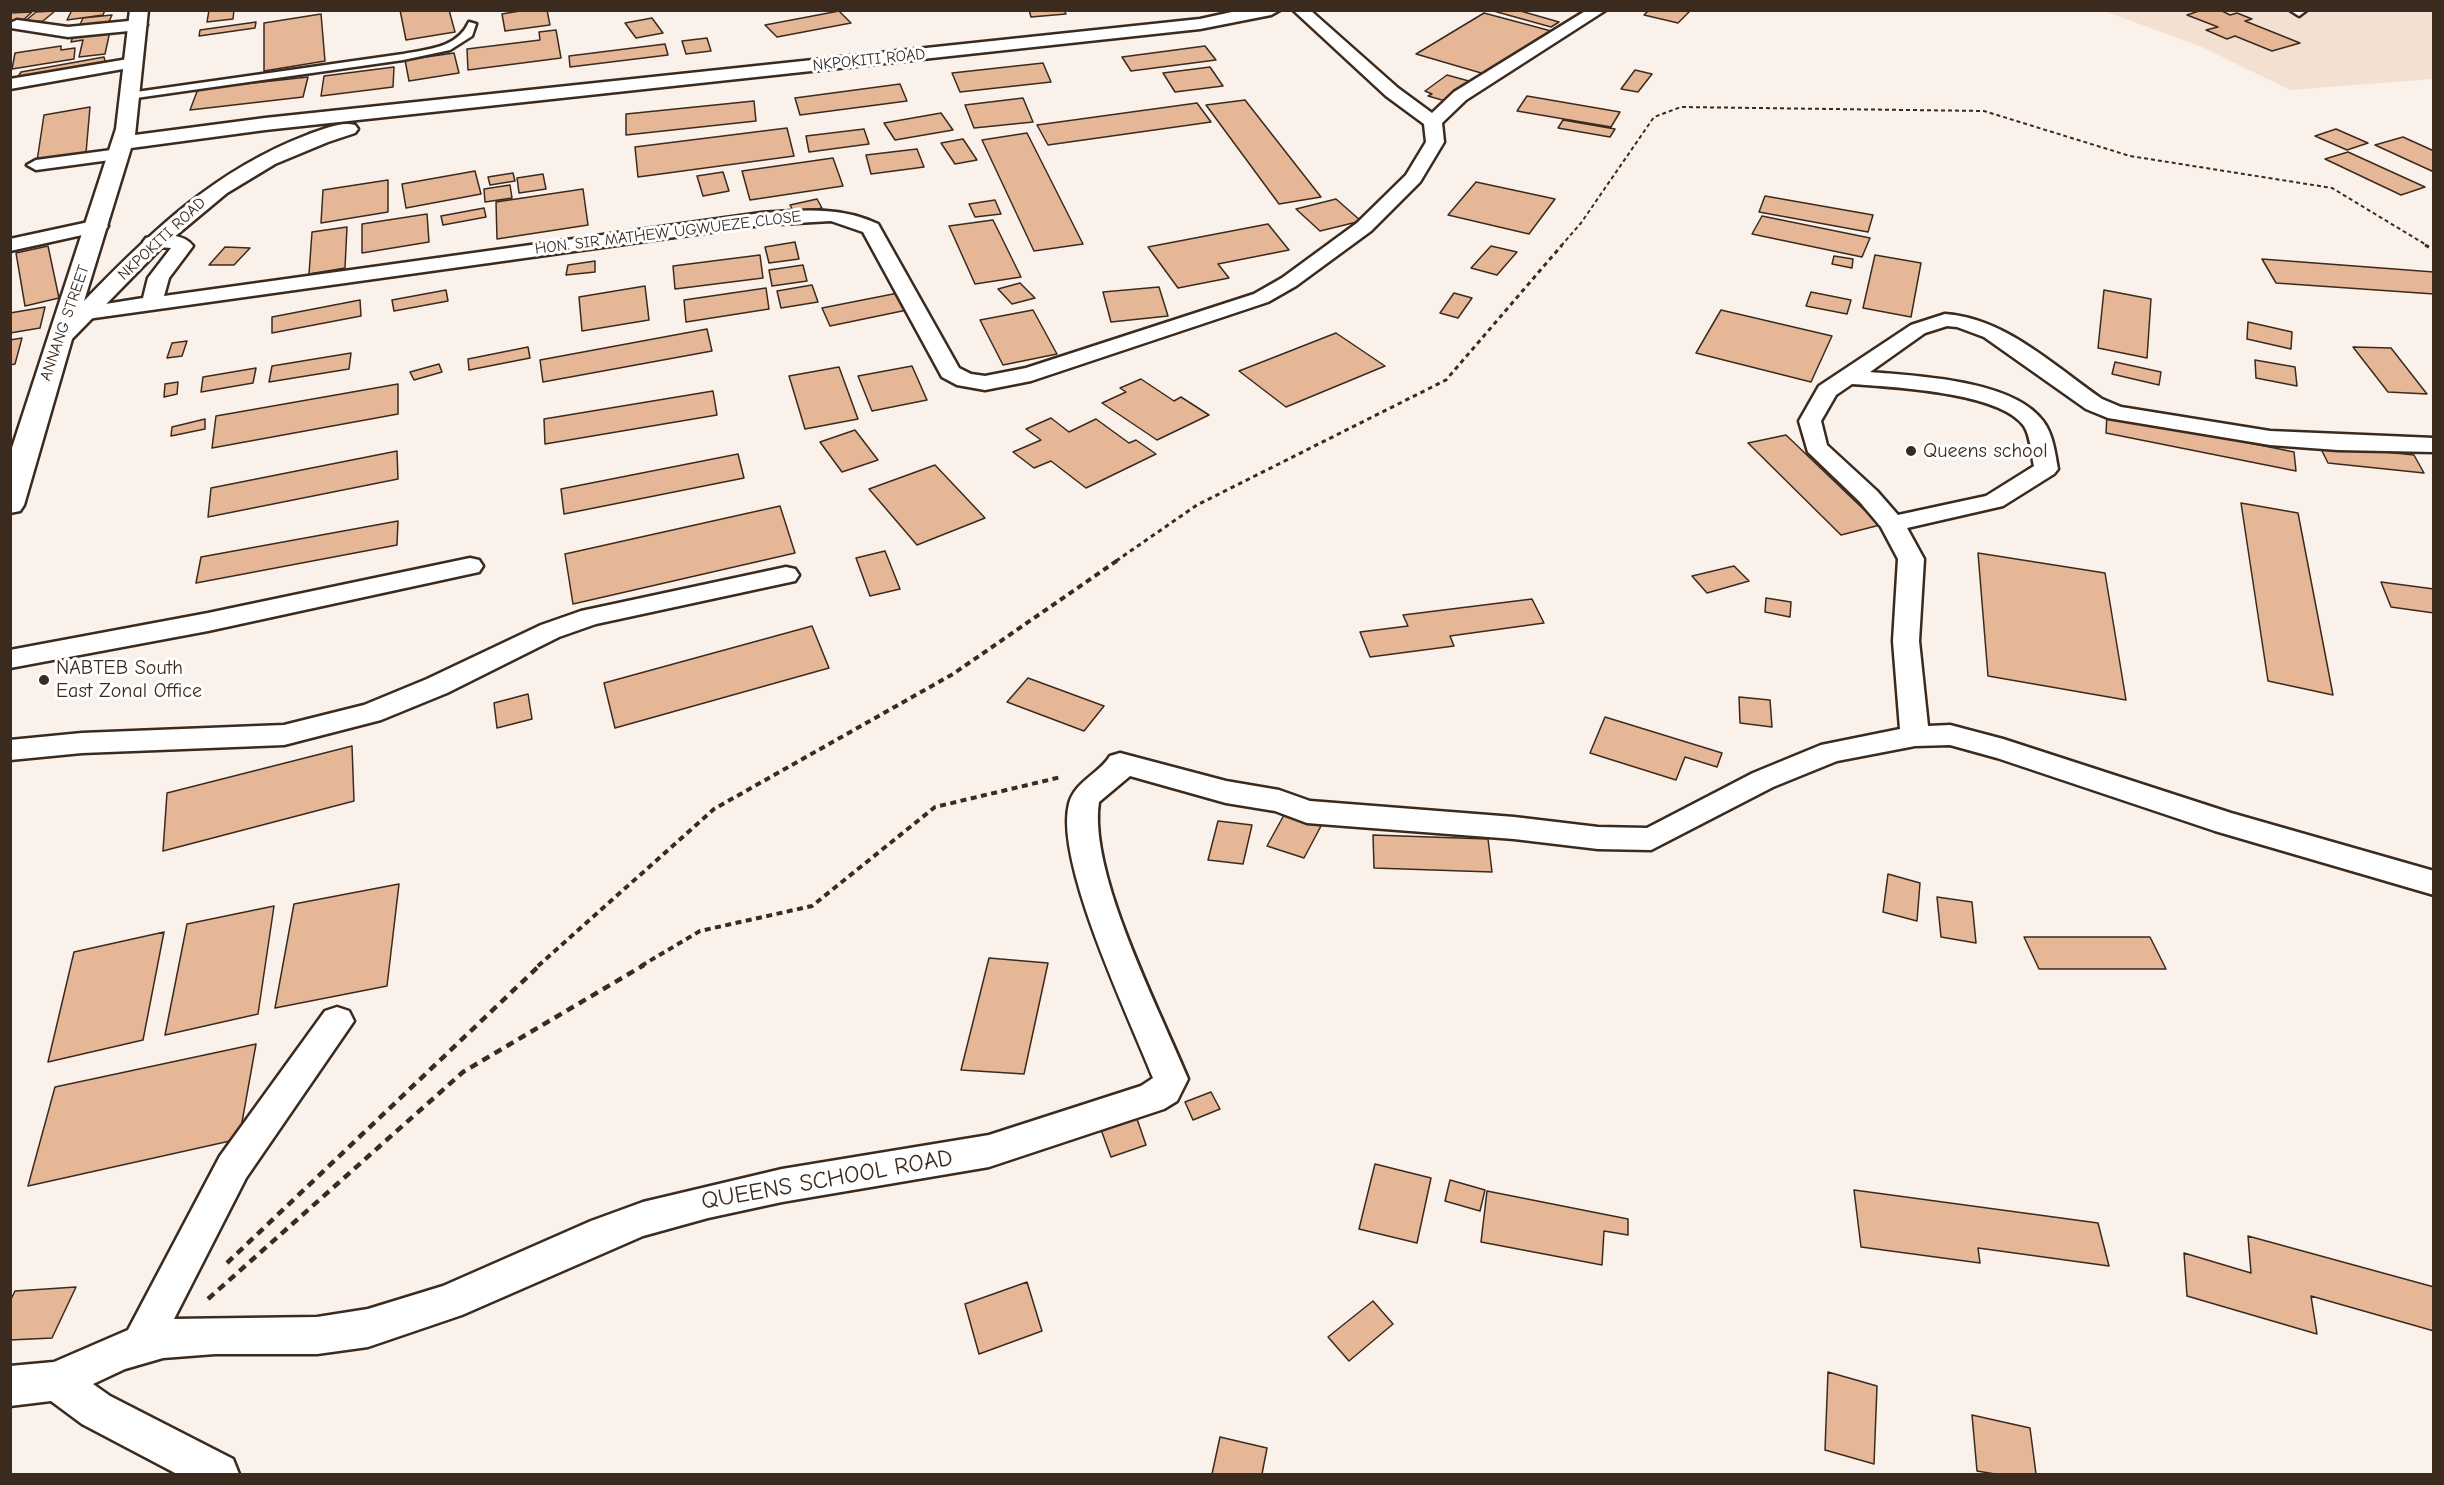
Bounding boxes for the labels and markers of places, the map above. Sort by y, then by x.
place label: Queens school [1923,439,2048,463]
marker: Queens school [1904,444,1918,458]
place label: NABTEB South East Zonal Office [56,656,202,703]
marker: NABTEB South East Zonal Office [37,673,51,687]

